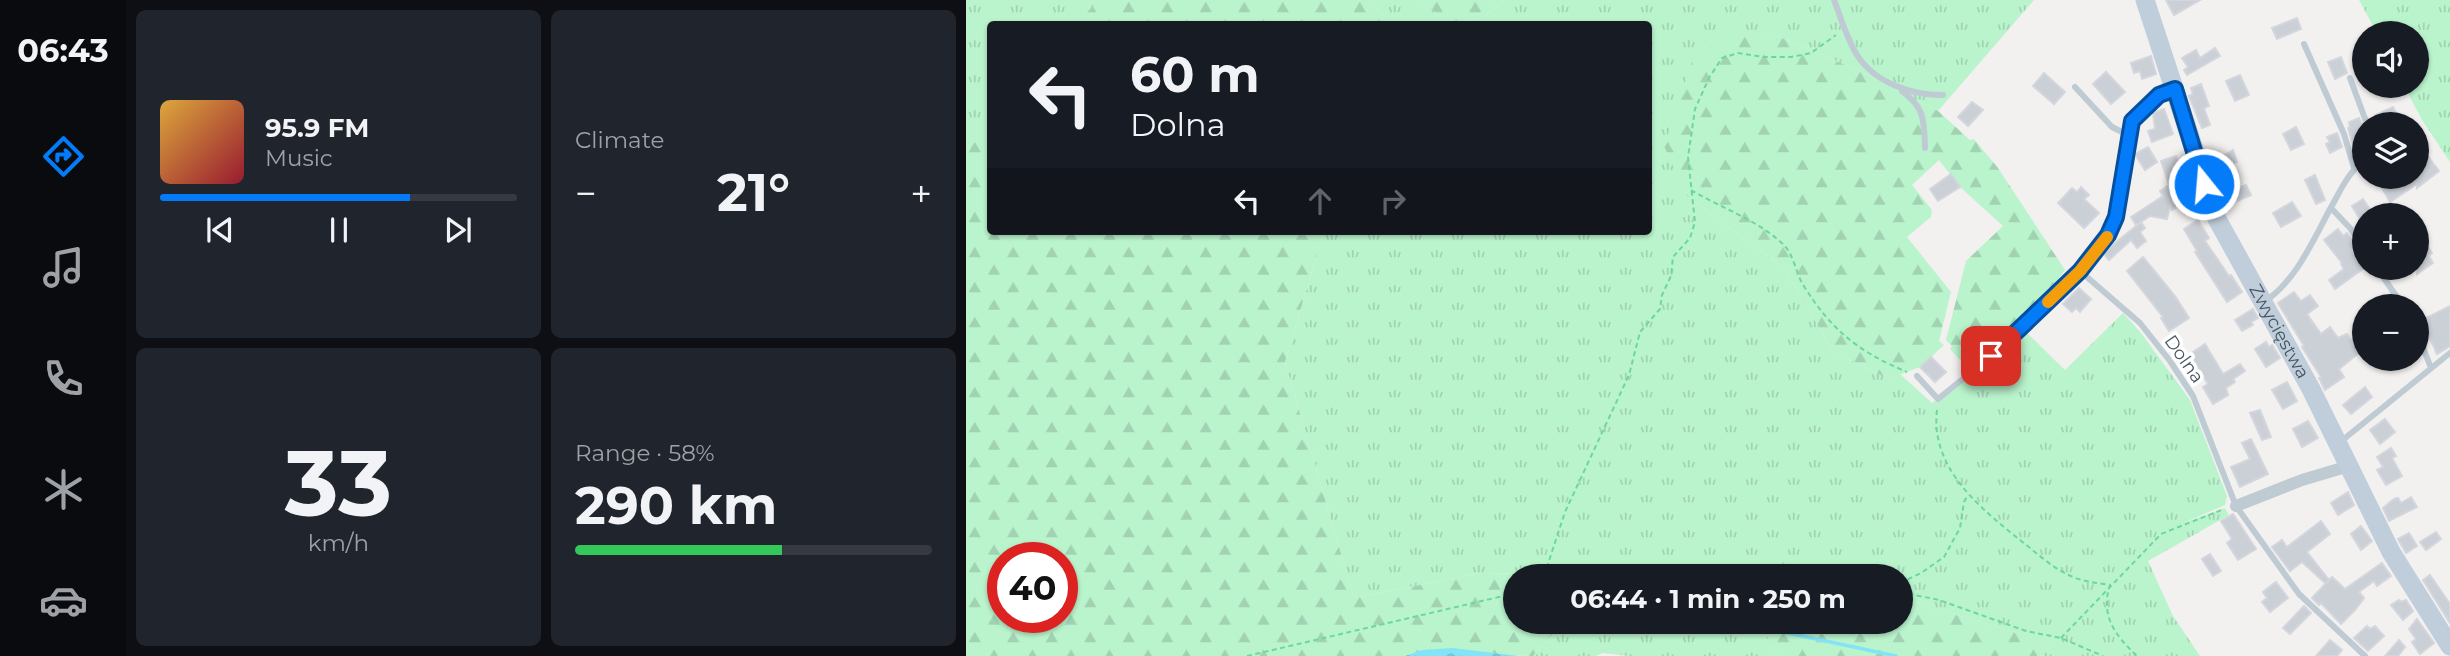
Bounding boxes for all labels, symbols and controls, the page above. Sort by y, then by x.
map controls [2352,21,2429,371]
button: sound [2352,21,2429,98]
text: 06:43 [17,31,109,70]
text: 60 m [1130,45,1260,104]
icon: left [1015,49,1106,140]
text: Dolna [1130,105,1226,144]
text: 95.9 FM [265,112,369,144]
button: layers [2352,112,2429,189]
text: Climate [575,126,664,154]
icon: directions [39,132,88,181]
text: Music [265,144,333,172]
position arrow [2167,147,2241,221]
text: 21° [717,161,790,224]
text: − [575,170,597,217]
text: + [910,170,932,217]
icon: left [1228,182,1266,220]
icon: ahead [1301,182,1339,220]
icon: right [1374,182,1412,220]
button: + [2352,203,2429,280]
icon: previous [201,211,239,249]
icon: pause [320,211,358,249]
icon: next [439,211,477,249]
icon: music [39,243,88,292]
street label: Zwycięstwa [2244,280,2314,382]
button: − [2352,294,2429,371]
pin [1961,326,2021,386]
street label: Dolna [2160,331,2208,387]
icon: arrive [1972,337,2010,375]
icon: phone [39,354,88,403]
text: 33 [285,428,392,539]
text: Range · 58% [575,439,715,467]
icon: climate [39,465,88,514]
text: 290 km [575,474,777,537]
text: km/h [308,529,369,557]
speed limit sign: 40 [987,542,1078,633]
icon: car [39,576,88,625]
text: 06:44 · 1 min · 250 m [1570,583,1846,615]

